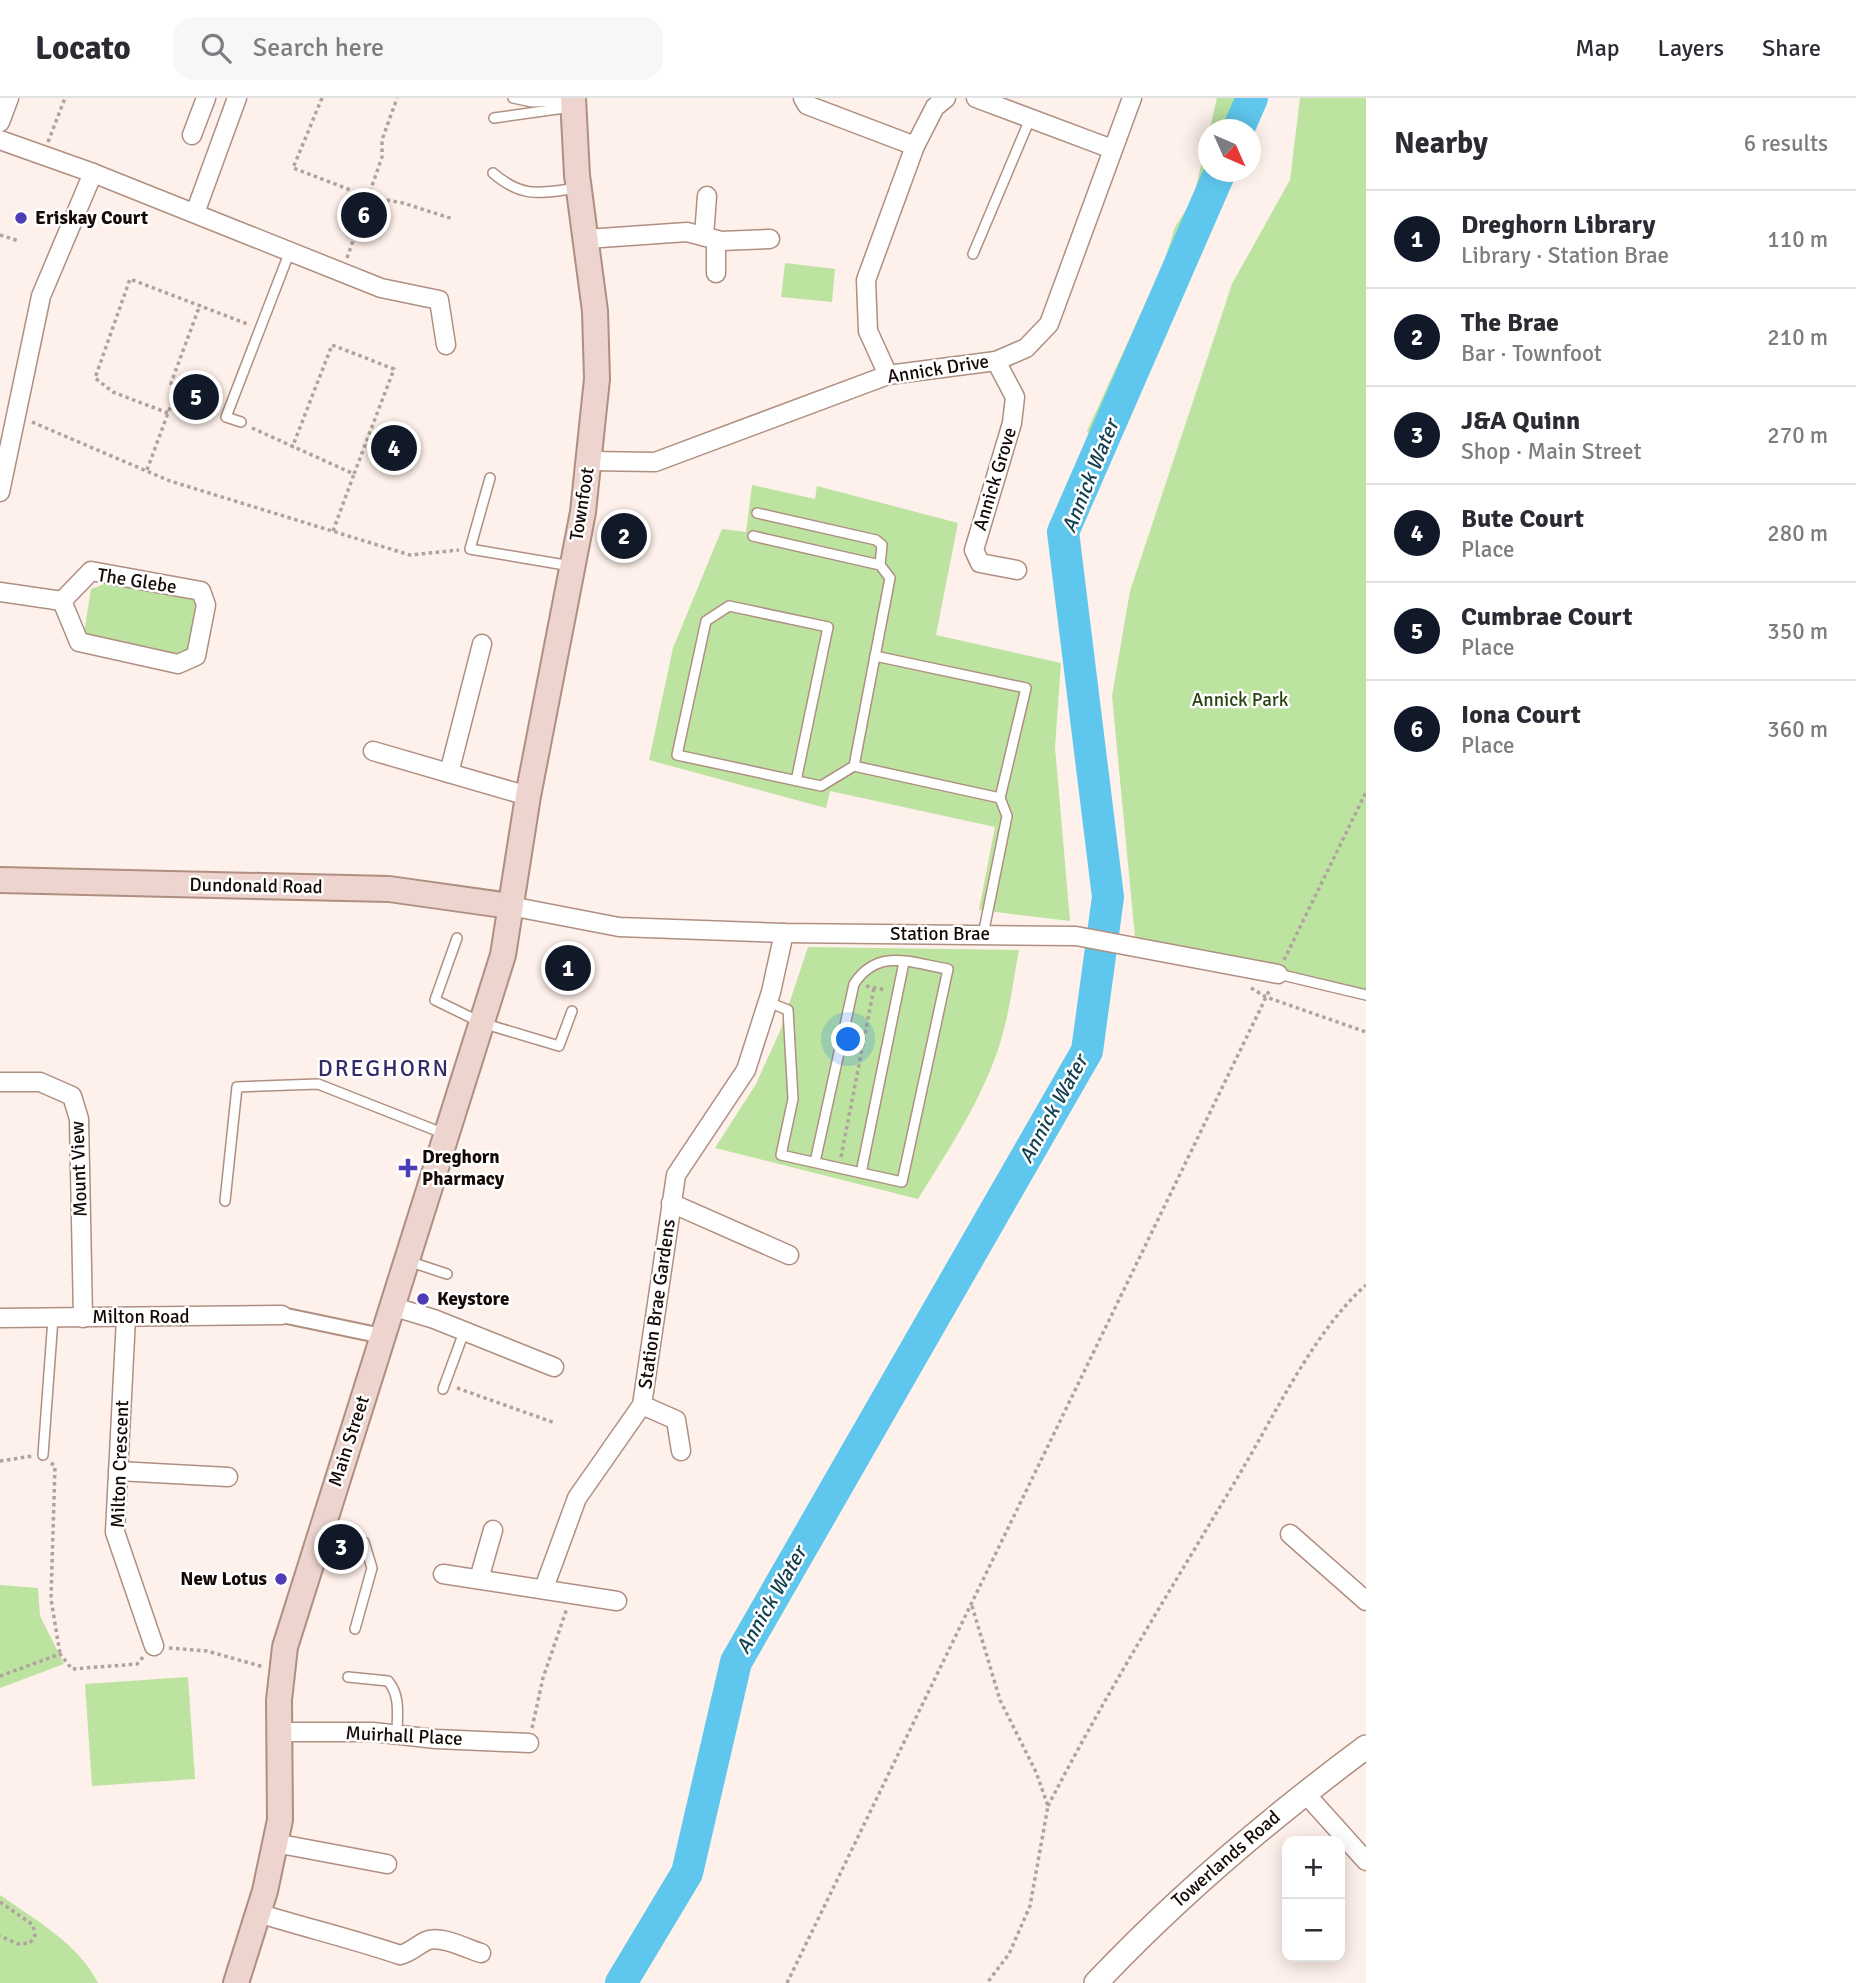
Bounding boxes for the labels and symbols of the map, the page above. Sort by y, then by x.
north arrow [1198,119,1261,182]
pin: 6 [341,189,387,241]
place label: Eriskay Court [35,206,148,230]
marker: Eriskay Court [13,210,29,226]
street label: Annick Drive [885,349,991,389]
pin: 5 [173,371,219,423]
water label: Annick Water [1056,413,1126,536]
pin: 4 [371,422,417,474]
street label: Annick Grove [968,425,1022,533]
street label: Townfoot [564,465,600,542]
pin: 2 [601,510,647,562]
street label: The Glebe [96,563,178,599]
park label: Annick Park [1192,688,1289,712]
street label: Dundonald Road [189,873,323,899]
street label: Station Brae [890,922,990,946]
pin: 1 [545,942,591,994]
your location [831,1022,865,1056]
water label: Annick Water [1013,1048,1095,1168]
district label: DREGHORN [318,1054,450,1083]
street label: Mount View [65,1120,93,1217]
place label: Dreghorn Pharmacy [422,1145,505,1191]
marker: Dreghorn Pharmacy [400,1160,416,1176]
street label: Station Brae Gardens [633,1218,681,1390]
place label: Keystore [437,1287,509,1311]
marker: Keystore [415,1291,431,1307]
street label: Milton Road [92,1305,190,1329]
street label: Main Street [323,1392,375,1490]
street label: Milton Crescent [106,1399,134,1528]
pin: 3 [318,1521,364,1573]
water label: Annick Water [730,1539,814,1658]
place label: New Lotus [180,1567,267,1591]
marker: New Lotus [273,1571,289,1587]
street label: Muirhall Place [345,1721,463,1751]
street label: Towerlands Road [1167,1805,1285,1913]

